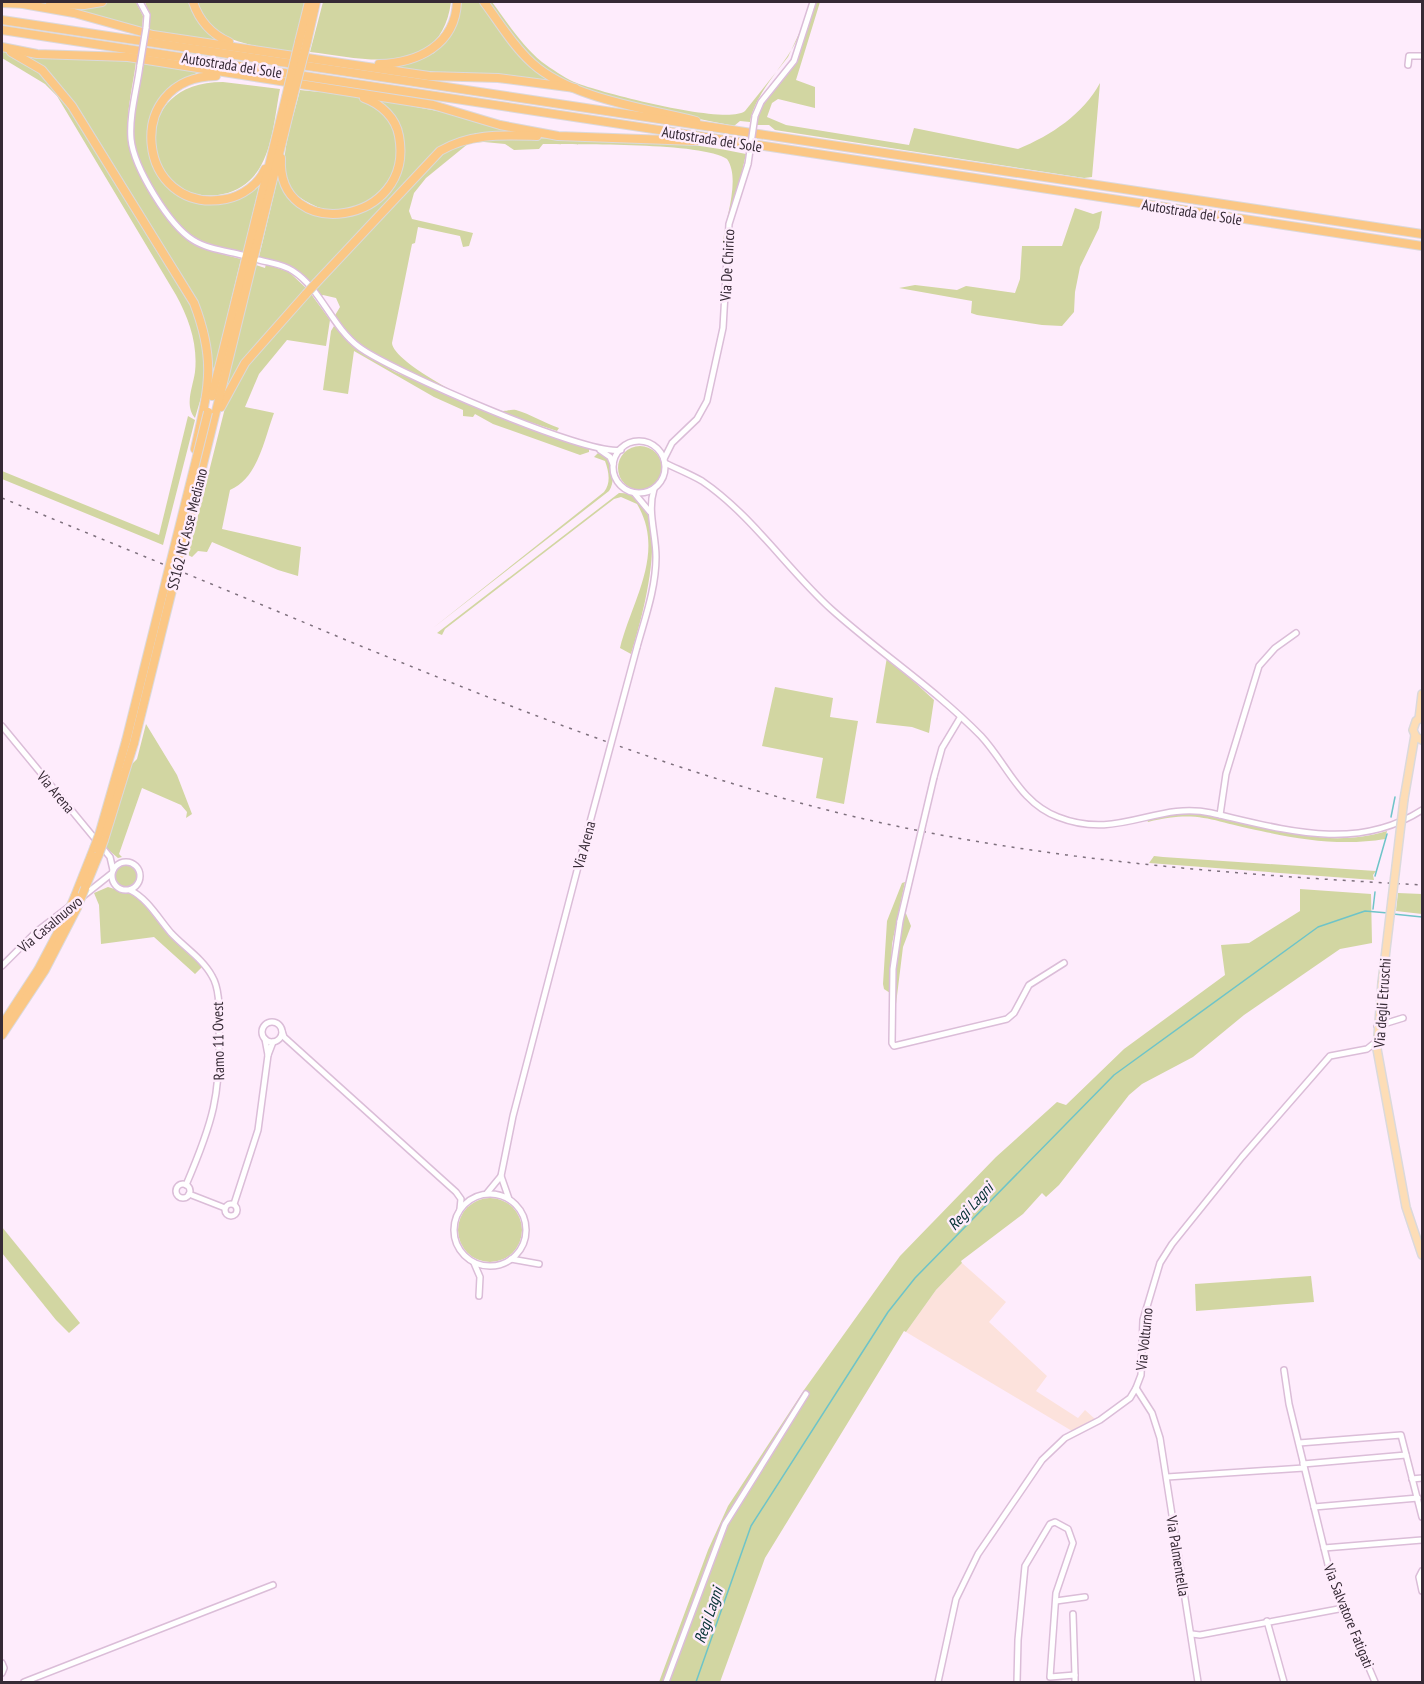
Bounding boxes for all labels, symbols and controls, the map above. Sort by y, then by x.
street label: Autostrada del Sole [181,48,283,82]
street label: Autostrada del Sole [661,122,763,156]
street label: Autostrada del Sole [1141,195,1243,229]
street label: Via De Chirico [716,228,738,303]
street label: SS162 NC Asse Mediano [163,466,211,592]
street label: Via Arena [32,766,79,817]
street label: Via Arena [568,819,600,872]
street label: Via Casalnuovo [13,892,86,957]
street label: Via degli Etruschi [1369,958,1395,1049]
street label: Ramo 11 Ovest [208,1002,228,1080]
water label: Regi Lagni [943,1176,999,1234]
street label: Via Volturno [1131,1307,1157,1372]
street label: Via Palmentella [1162,1514,1194,1597]
street label: Via Salvatore Fatigati [1319,1560,1379,1671]
water label: Regi Lagni [689,1582,728,1645]

